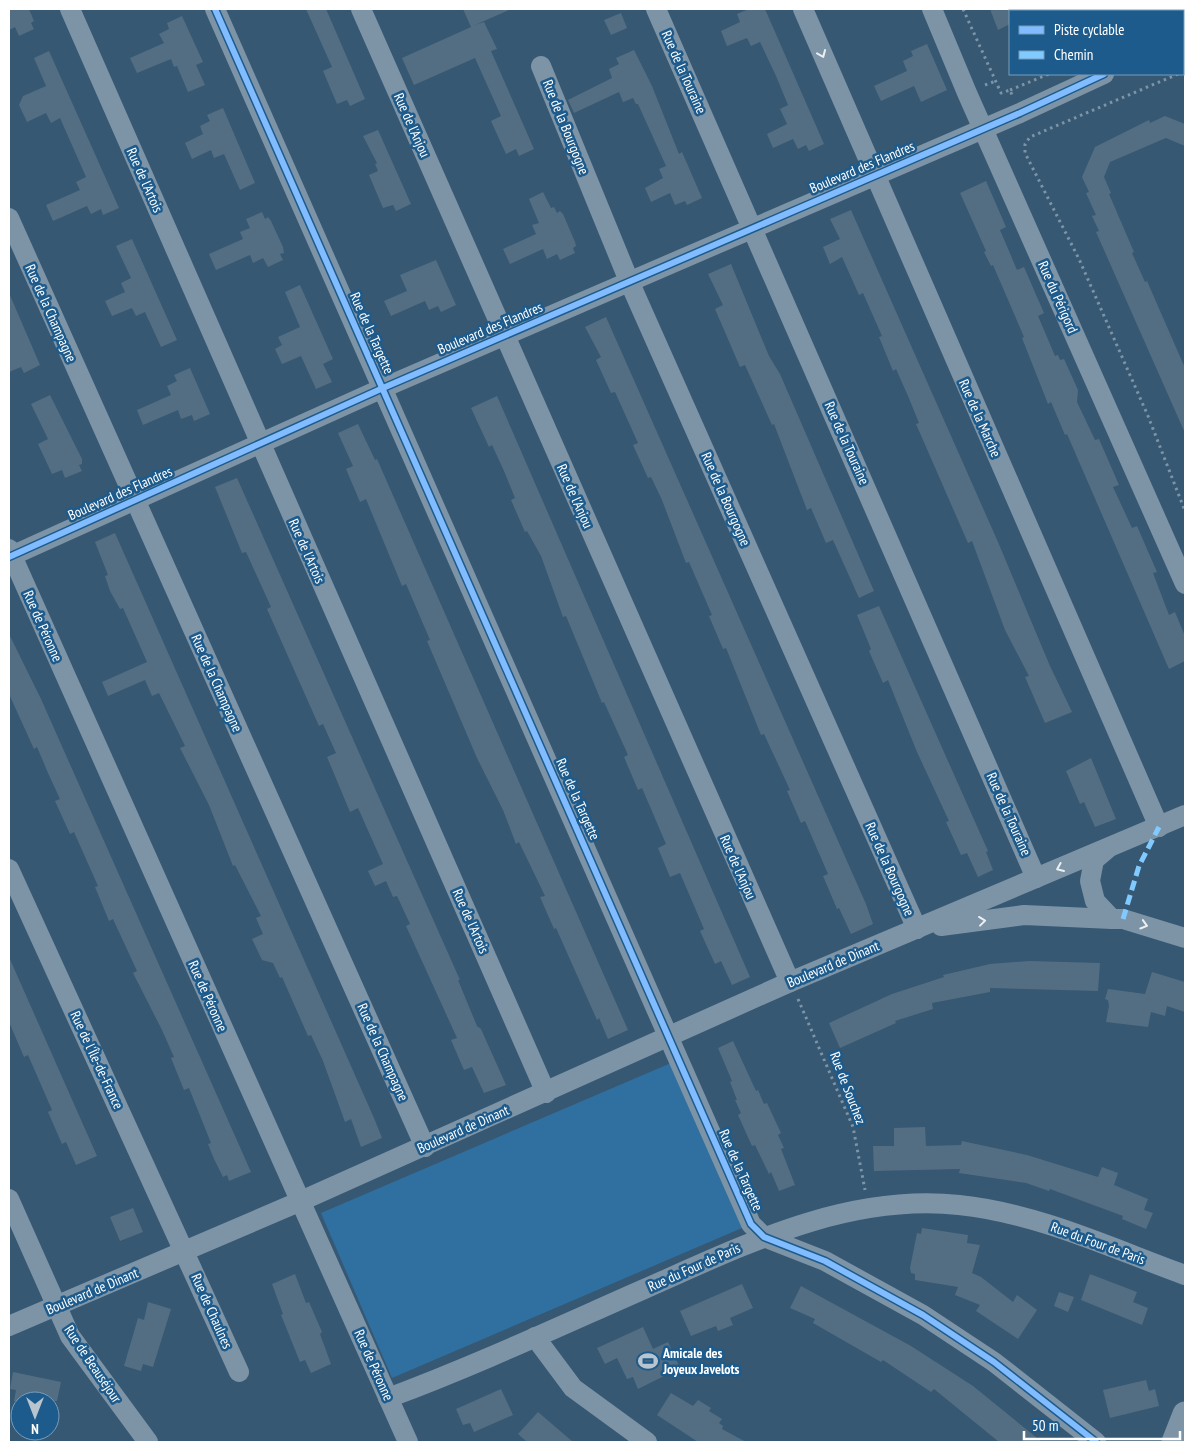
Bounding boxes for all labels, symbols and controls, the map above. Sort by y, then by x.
legend [1009,10,1184,75]
text: Piste cyclable [1054,20,1124,39]
street label: Rue de la Touraine [658,28,710,117]
text: Chemin [1054,45,1093,64]
one-way arrow [816,49,826,58]
street label: Rue de la Bourgogne [539,77,593,177]
street label: Rue de l'Anjou [390,90,434,160]
street label: Boulevard des Flandres [807,137,917,197]
street label: Rue de l'Artois [123,145,167,215]
street label: Rue du Périgord [1034,258,1082,336]
street label: Rue de la Champagne [21,261,81,365]
street label: Rue de la Targette [346,289,398,377]
street label: Boulevard des Flandres [435,298,545,358]
street label: Rue de la Marche [955,376,1005,460]
street label: Rue de la Touraine [821,399,873,488]
street label: Rue de la Bourgogne [697,449,755,549]
street label: Rue de l'Anjou [553,461,597,531]
street label: Boulevard des Flandres [65,462,175,524]
street label: Rue de l'Artois [285,516,329,586]
street label: Rue de Péronne [19,588,67,665]
street label: Rue de la Champagne [187,631,247,735]
street label: Rue de la Targette [552,755,604,843]
street label: Rue de la Touraine [983,770,1035,859]
street label: Rue de la Bourgogne [861,819,919,919]
street label: Rue de l'Anjou [716,832,760,902]
one-way arrow [1056,862,1065,873]
street label: Rue de l'Artois [449,886,493,956]
one-way arrow [978,916,987,926]
one-way arrow [1139,920,1147,930]
street label: Boulevard de Dinant [784,936,882,992]
street label: Rue de Péronne [184,958,232,1035]
street label: Rue de la Champagne [353,1000,413,1104]
street label: Rue de l'Île-de-France [66,1008,128,1112]
street label: Rue de Souchez [826,1049,870,1127]
street label: Boulevard de Dinant [414,1101,512,1157]
street label: Rue de la Targette [715,1126,767,1214]
street label: Rue du Four de Paris [1048,1218,1148,1269]
street label: Rue du Four de Paris [645,1238,743,1295]
street label: Boulevard de Dinant [43,1263,141,1319]
street label: Rue de Chaulnes [187,1271,237,1352]
street label: Rue de Beauséjour [60,1322,126,1406]
street label: Rue de Péronne [350,1327,398,1404]
place label: Amicale des Joyeux Javelots [662,1344,740,1378]
sports icon: Amicale des Joyeux Javelots [637,1350,659,1372]
north arrow [10,1391,60,1441]
scale bar [1024,1408,1180,1440]
text: 50 m [1032,1416,1058,1435]
text: N [31,1420,39,1438]

